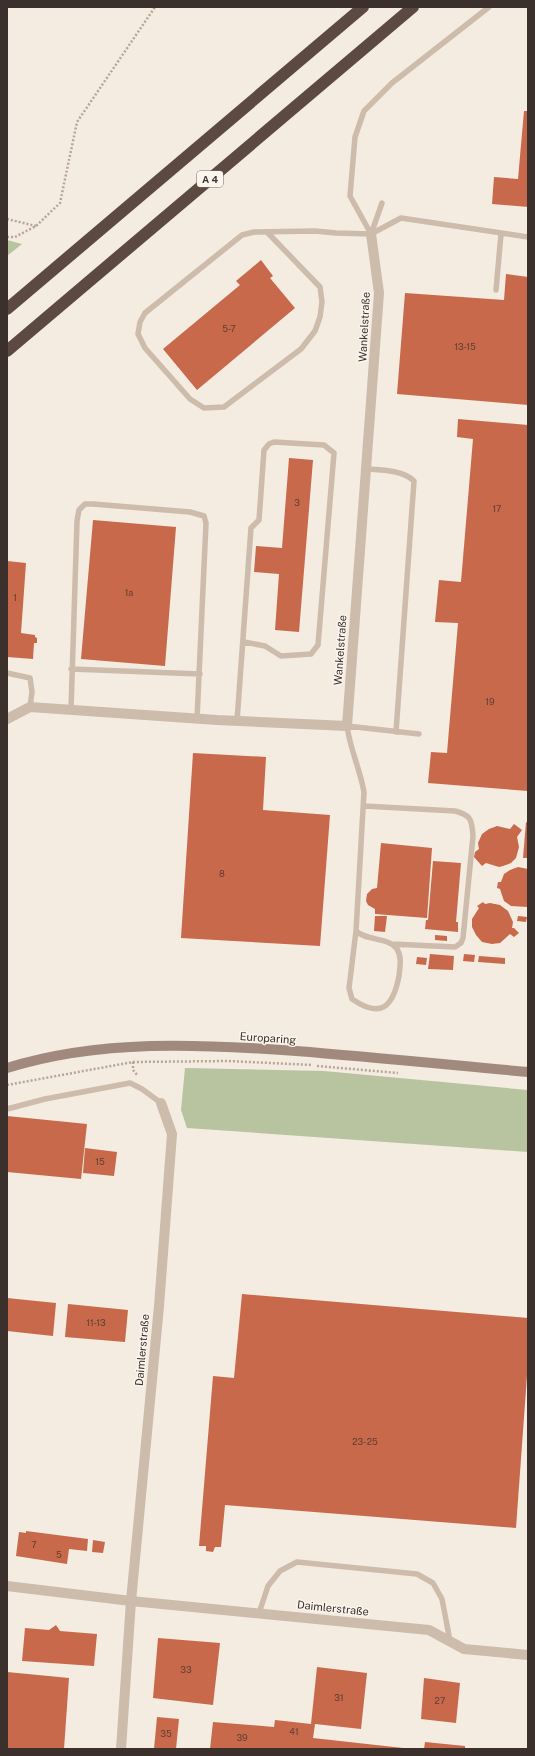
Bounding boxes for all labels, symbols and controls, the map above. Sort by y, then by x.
road number: A 4 [197,171,223,187]
street label: Wankelstraße [356,292,372,362]
house number: 5-7 [222,323,236,334]
house number: 13-15 [454,341,476,352]
house number: 3 [294,497,300,508]
house number: 17 [492,503,502,514]
house number: 1a [125,587,133,598]
house number: 1 [13,592,17,603]
street label: Wankelstraße [332,614,348,686]
house number: 19 [485,696,495,707]
house number: 8 [219,868,225,879]
street label: Europaring [239,1030,297,1046]
house number: 15 [95,1156,105,1167]
street label: Daimlerstraße [133,1314,151,1386]
house number: 11-13 [86,1317,106,1328]
house number: 23-25 [352,1436,378,1447]
house number: 7 [31,1539,37,1550]
house number: 5 [56,1549,62,1560]
street label: Daimlerstraße [296,1598,370,1618]
house number: 33 [180,1664,192,1675]
house number: 31 [334,1692,344,1703]
house number: 27 [435,1695,445,1706]
house number: 41 [289,1726,299,1737]
house number: 35 [160,1728,172,1739]
house number: 39 [236,1732,248,1743]

